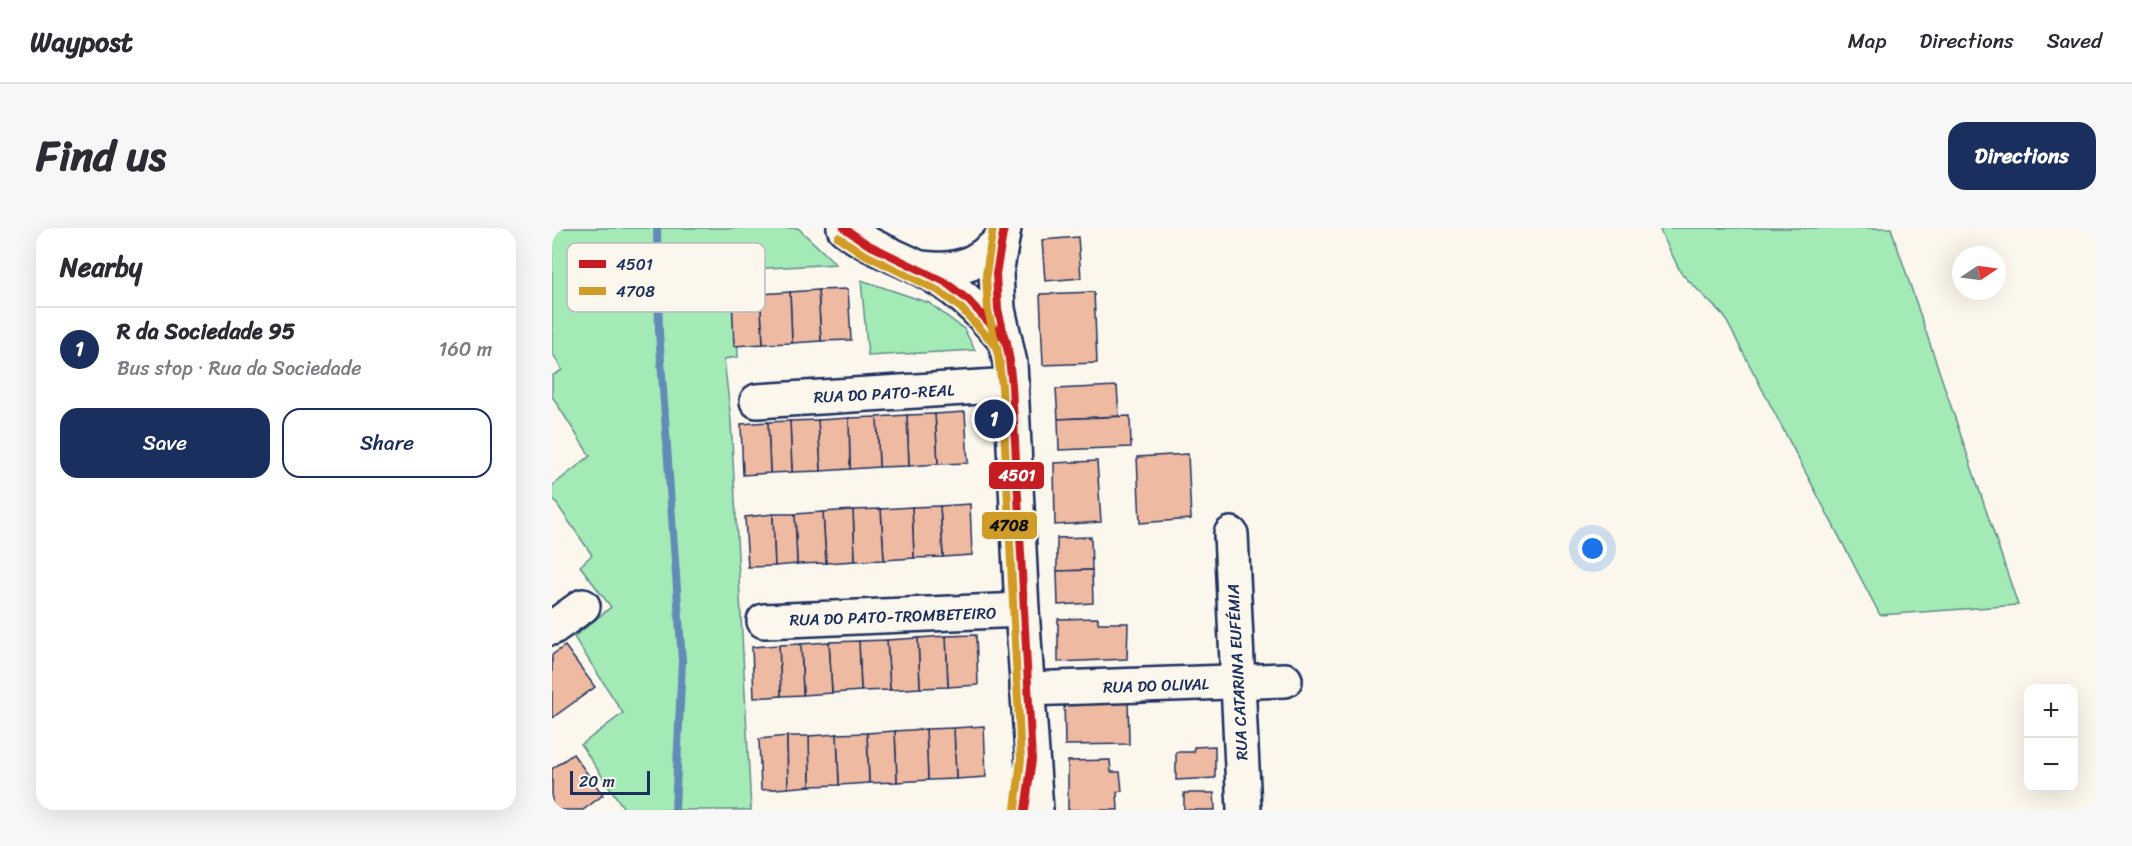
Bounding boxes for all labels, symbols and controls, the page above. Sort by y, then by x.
text: Waypost [30,17,133,66]
text: Map [1848,22,1886,60]
text: Directions [1919,22,2014,60]
text: Saved [2047,22,2102,60]
text: Find us [36,119,166,193]
button: Directions [1948,122,2096,190]
legend [567,243,765,312]
text: Nearby [60,244,142,290]
north arrow [1952,246,2006,300]
text: 4501 [616,250,653,279]
text: 4708 [616,277,655,306]
text: R da Sociedade 95 [117,312,295,351]
text: 1 [75,332,84,367]
text: 160 m [439,332,492,367]
text: Bus stop · Rua da Sociedade [117,351,362,386]
street label: RUA DO PATO-REAL [813,375,956,412]
pin: 1 [974,396,1014,441]
button: Save [60,408,270,478]
button: Share [282,408,492,478]
line badge: 4501 [988,461,1045,490]
text: 4501 [998,461,1036,490]
line badge: 4708 [981,511,1038,540]
text: 4708 [989,511,1029,540]
your location [1578,534,1607,563]
street label: RUA CATARINA EUFÉMIA [1218,583,1257,761]
street label: RUA DO PATO-TROMBETEIRO [789,598,997,635]
street label: RUA DO OLIVAL [1103,669,1210,702]
map controls [2024,684,2078,792]
button: + [2024,684,2078,738]
button: − [2024,738,2078,792]
text: 20 m [579,767,615,796]
scale bar [570,768,650,796]

